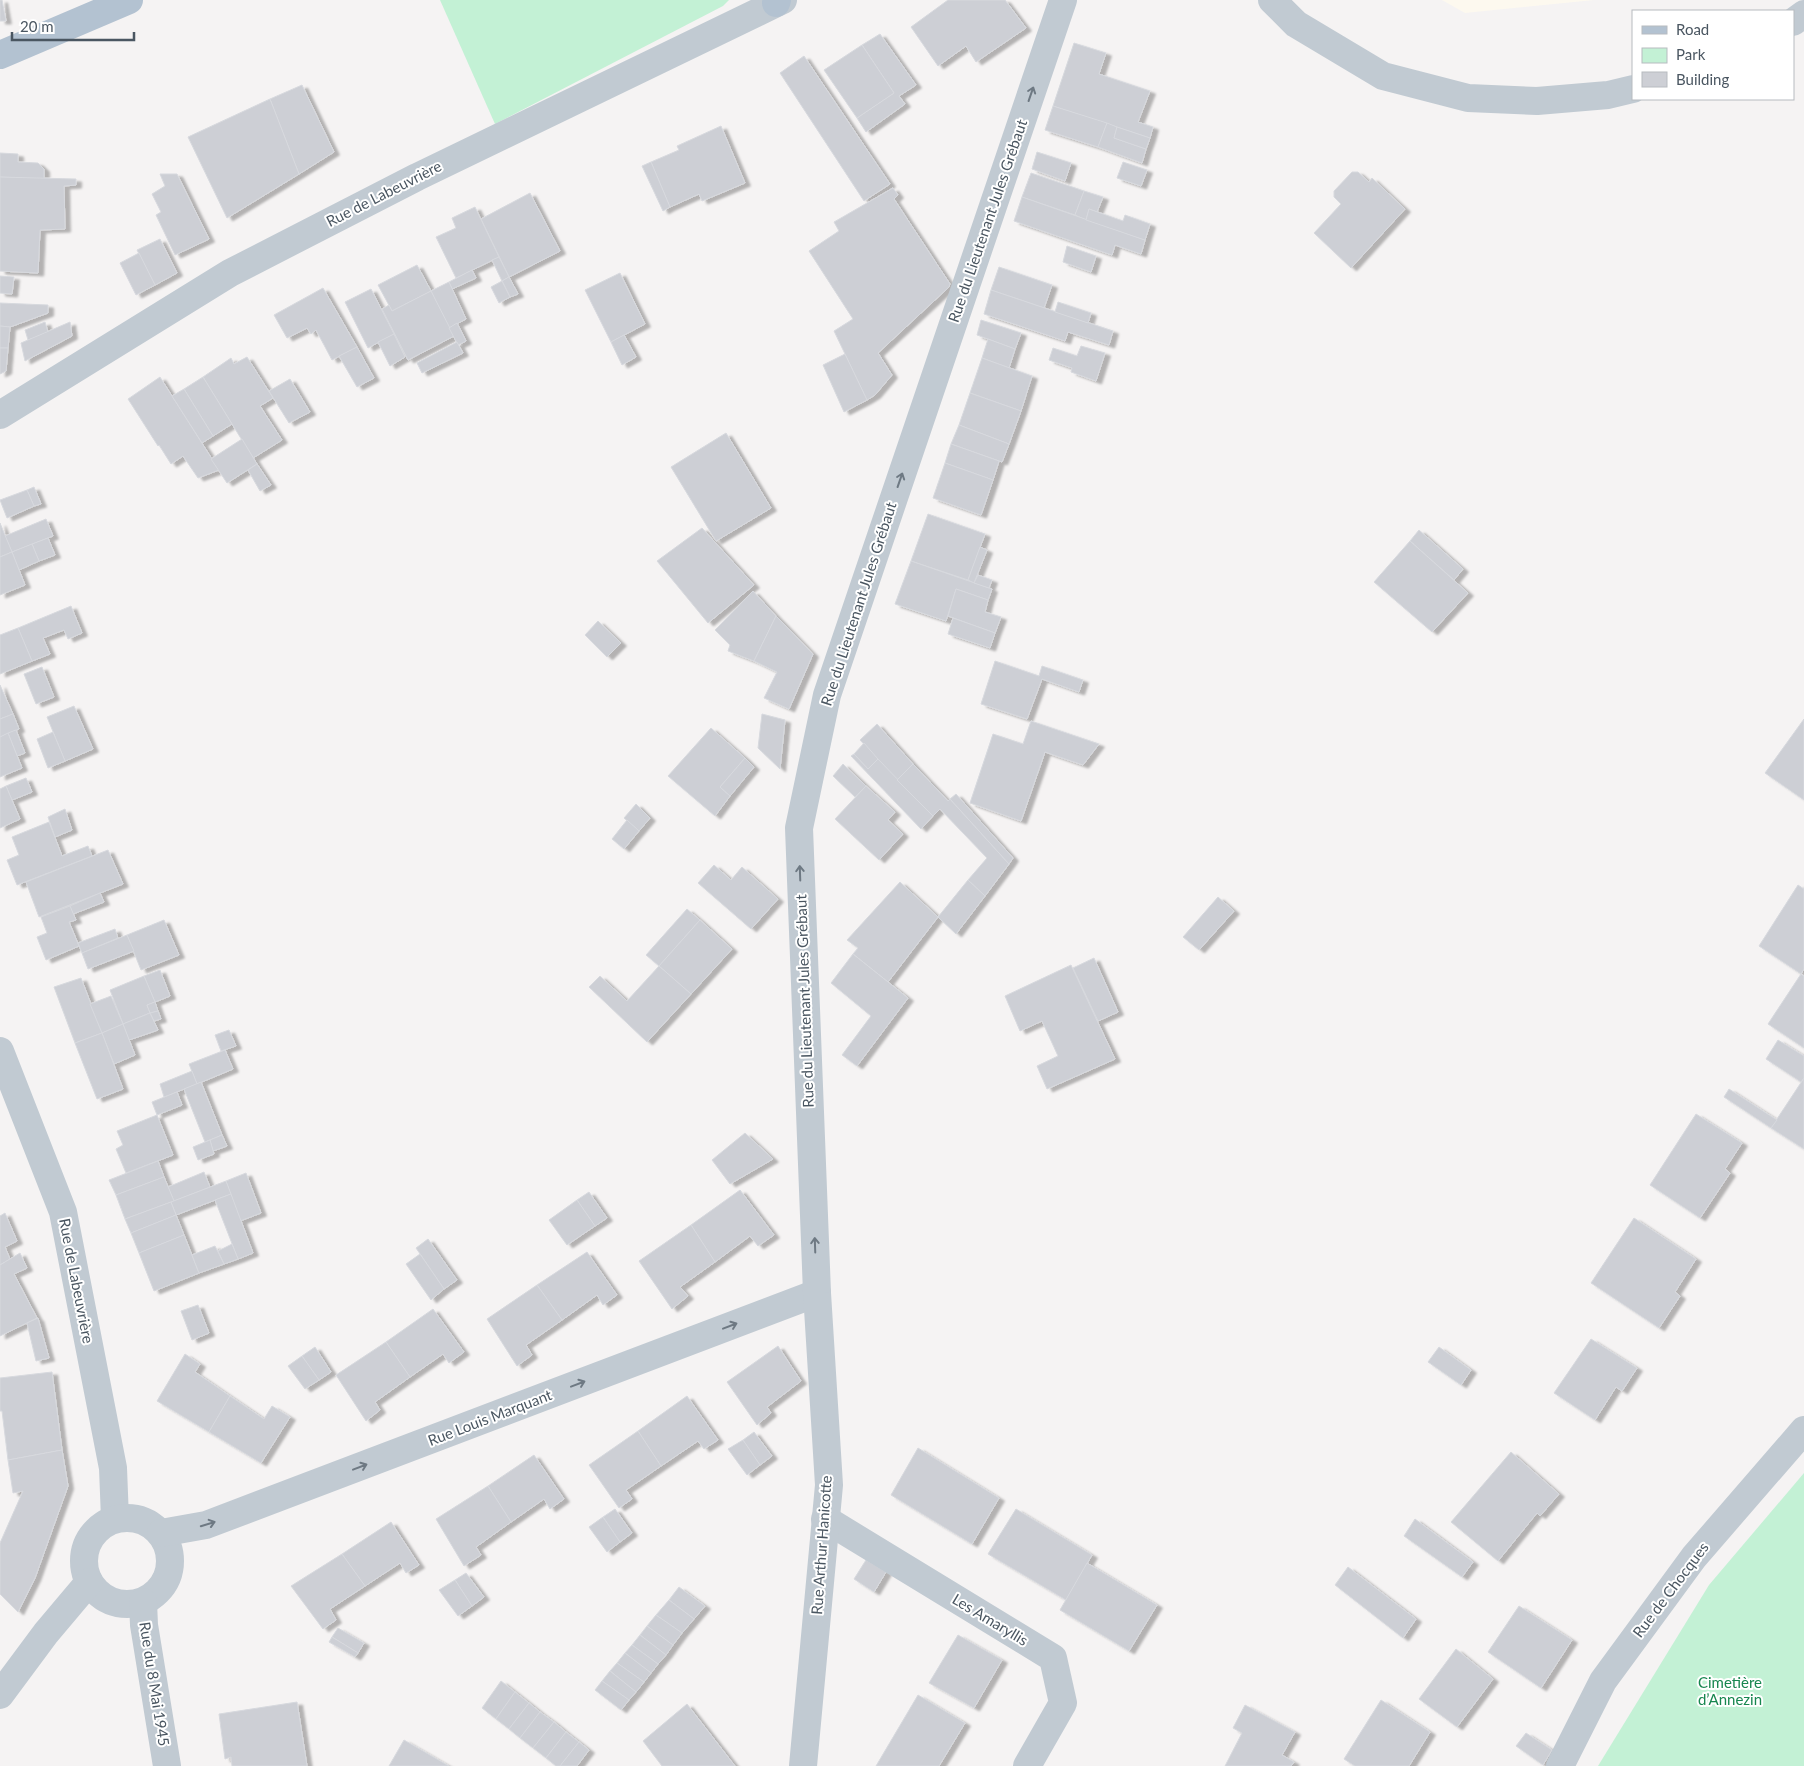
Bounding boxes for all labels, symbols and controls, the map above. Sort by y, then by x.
scale bar [12,10,135,42]
legend [1632,10,1794,100]
text: 20 m [20,17,54,35]
text: Road [1676,20,1709,38]
text: Park [1676,45,1706,63]
text: Building [1676,70,1729,88]
one-way arrow [1027,87,1036,103]
street label: Rue du Lieutenant Jules Grébaut [944,116,1030,324]
street label: Rue de Labeuvrière [323,156,444,230]
one-way arrow [896,473,905,488]
street label: Rue du Lieutenant Jules Grébaut [817,499,900,708]
one-way arrow [796,865,805,881]
street label: Rue du Lieutenant Jules Grébaut [791,894,817,1108]
street label: Rue de Labeuvrière [56,1217,98,1345]
one-way arrow [810,1237,819,1253]
one-way arrow [722,1321,737,1331]
one-way arrow [570,1379,585,1388]
street label: Rue Louis Marquant [425,1385,555,1449]
one-way arrow [352,1462,368,1471]
street label: Rue Arthur Hanicotte [807,1475,835,1615]
one-way arrow [200,1518,216,1528]
street label: Rue de Chocques [1629,1538,1712,1641]
street label: Les Amaryllis [949,1589,1032,1649]
street label: Rue du 8 Mai 1945 [136,1620,174,1747]
park label: Cimetière d’Annezin [1698,1673,1762,1708]

